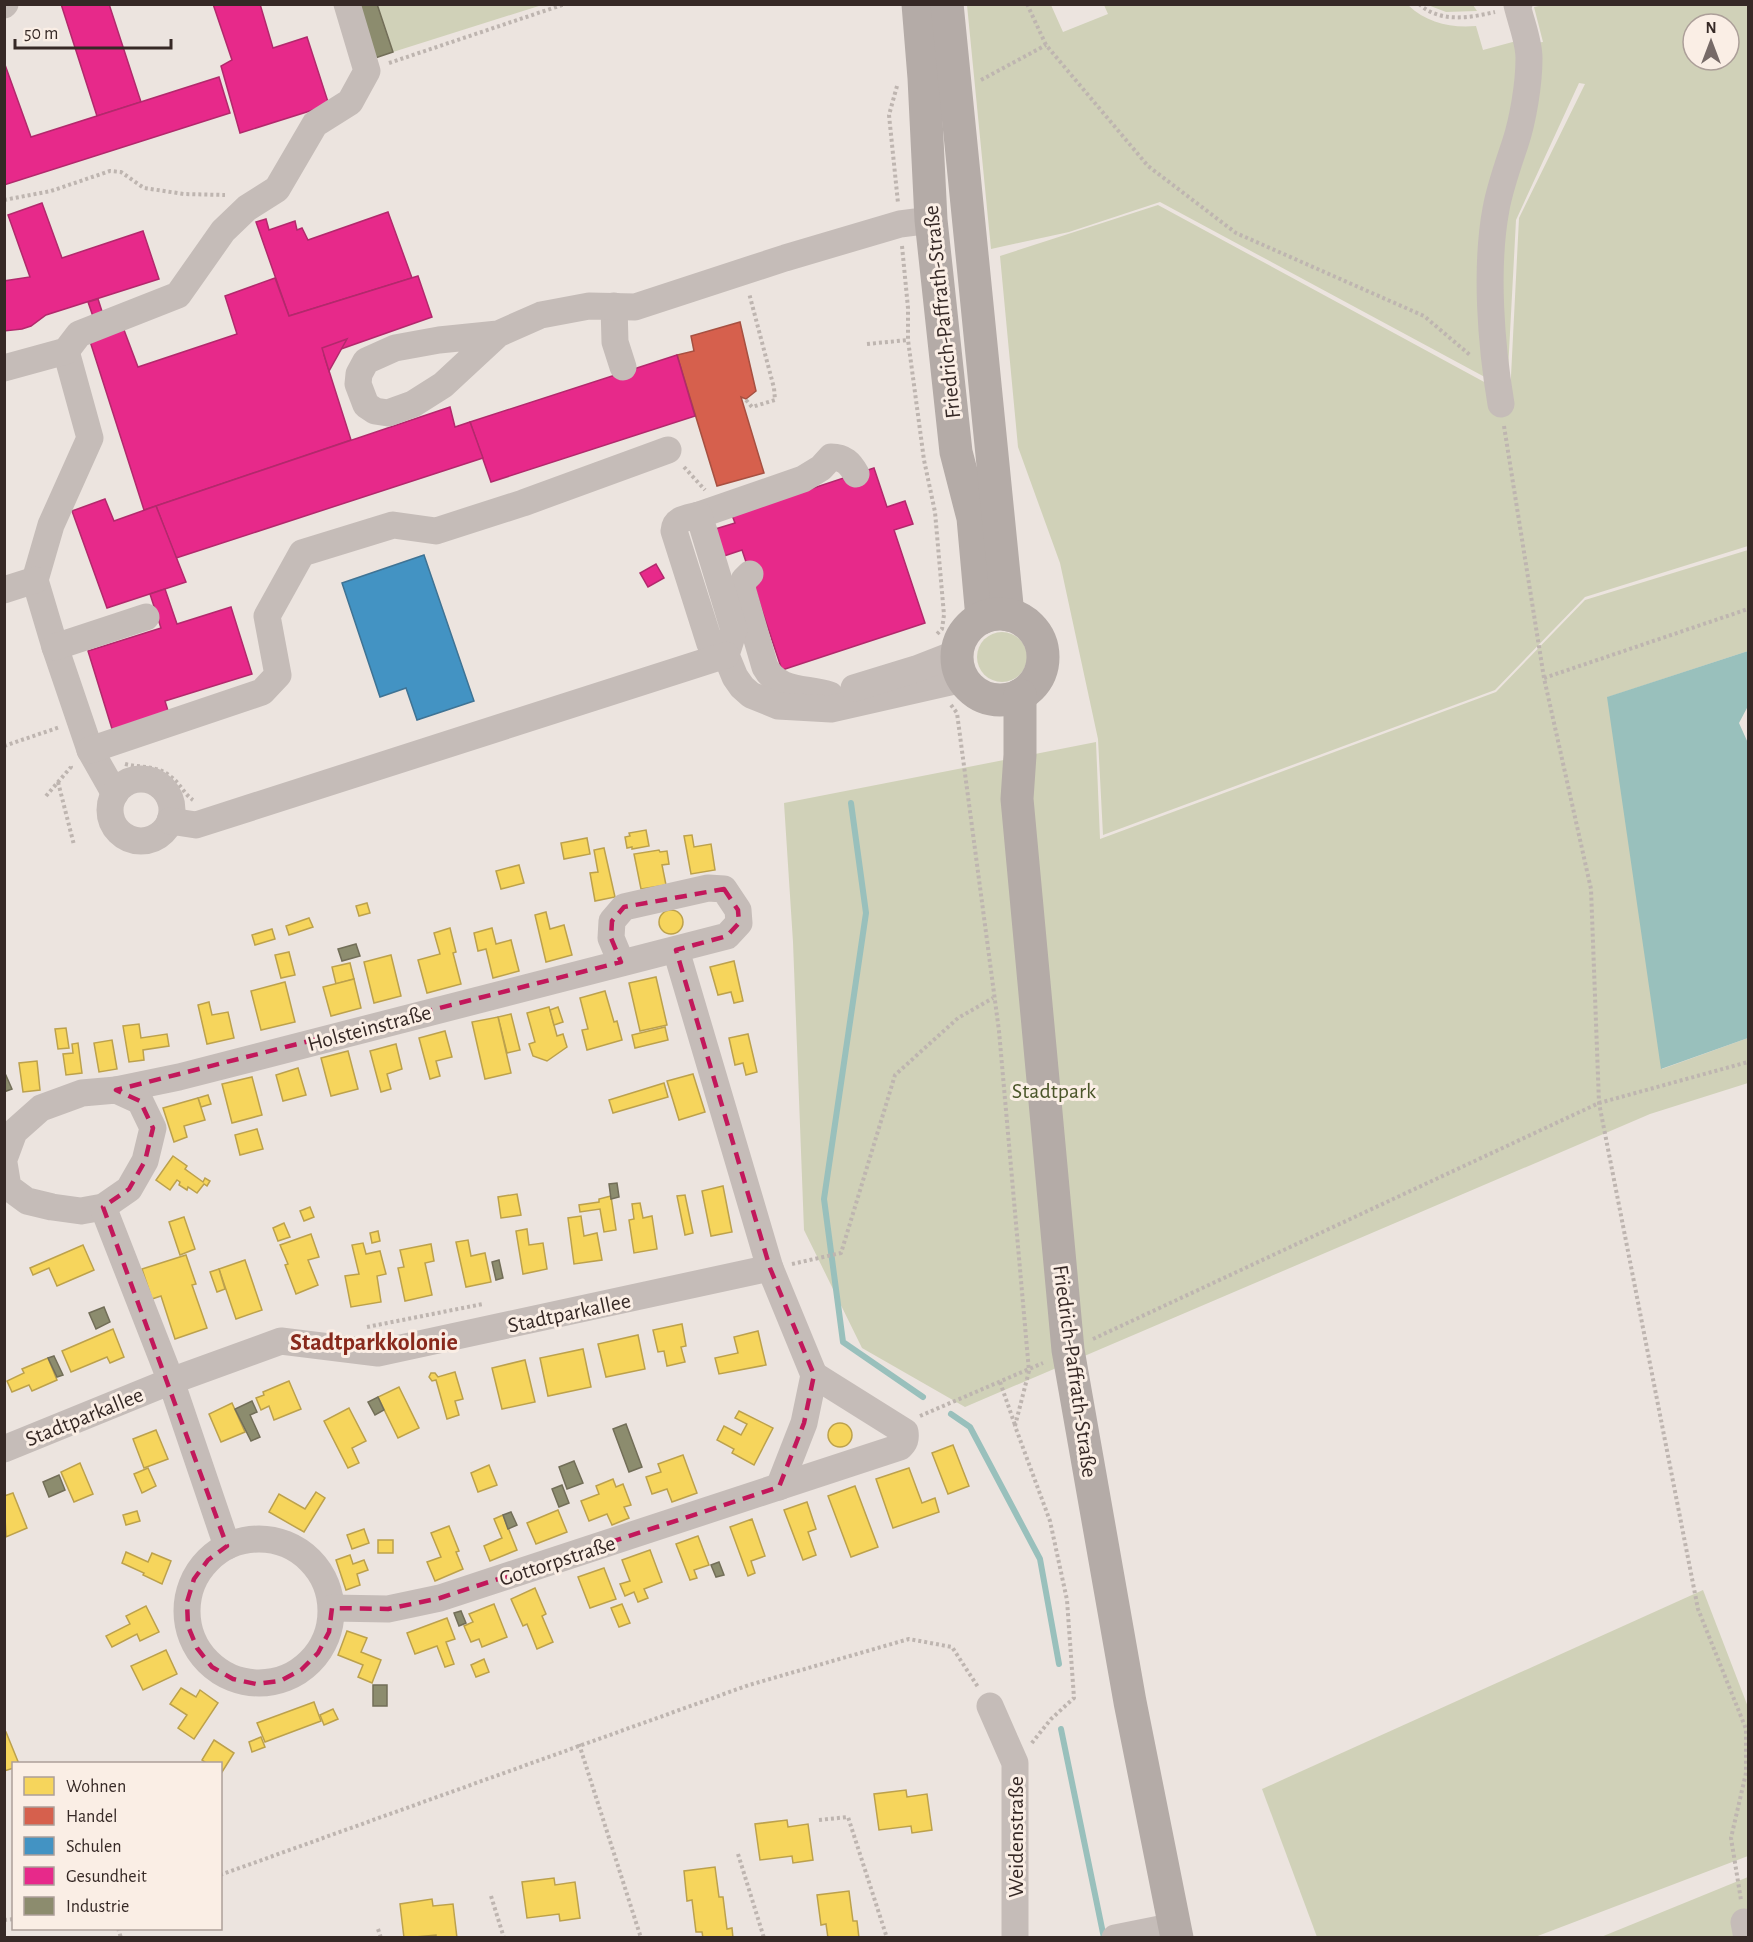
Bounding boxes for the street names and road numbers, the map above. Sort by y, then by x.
street label: Friedrich-Paffrath-Straße [920,204,964,420]
street label: Holsteinstraße [305,1001,433,1055]
street label: Friedrich-Paffrath-Straße [1049,1263,1101,1479]
street label: Stadtparkallee [506,1289,633,1337]
street label: Stadtparkallee [22,1383,147,1451]
street label: Gottorpstraße [497,1532,618,1590]
street label: Weidenstraße [1005,1776,1027,1898]

